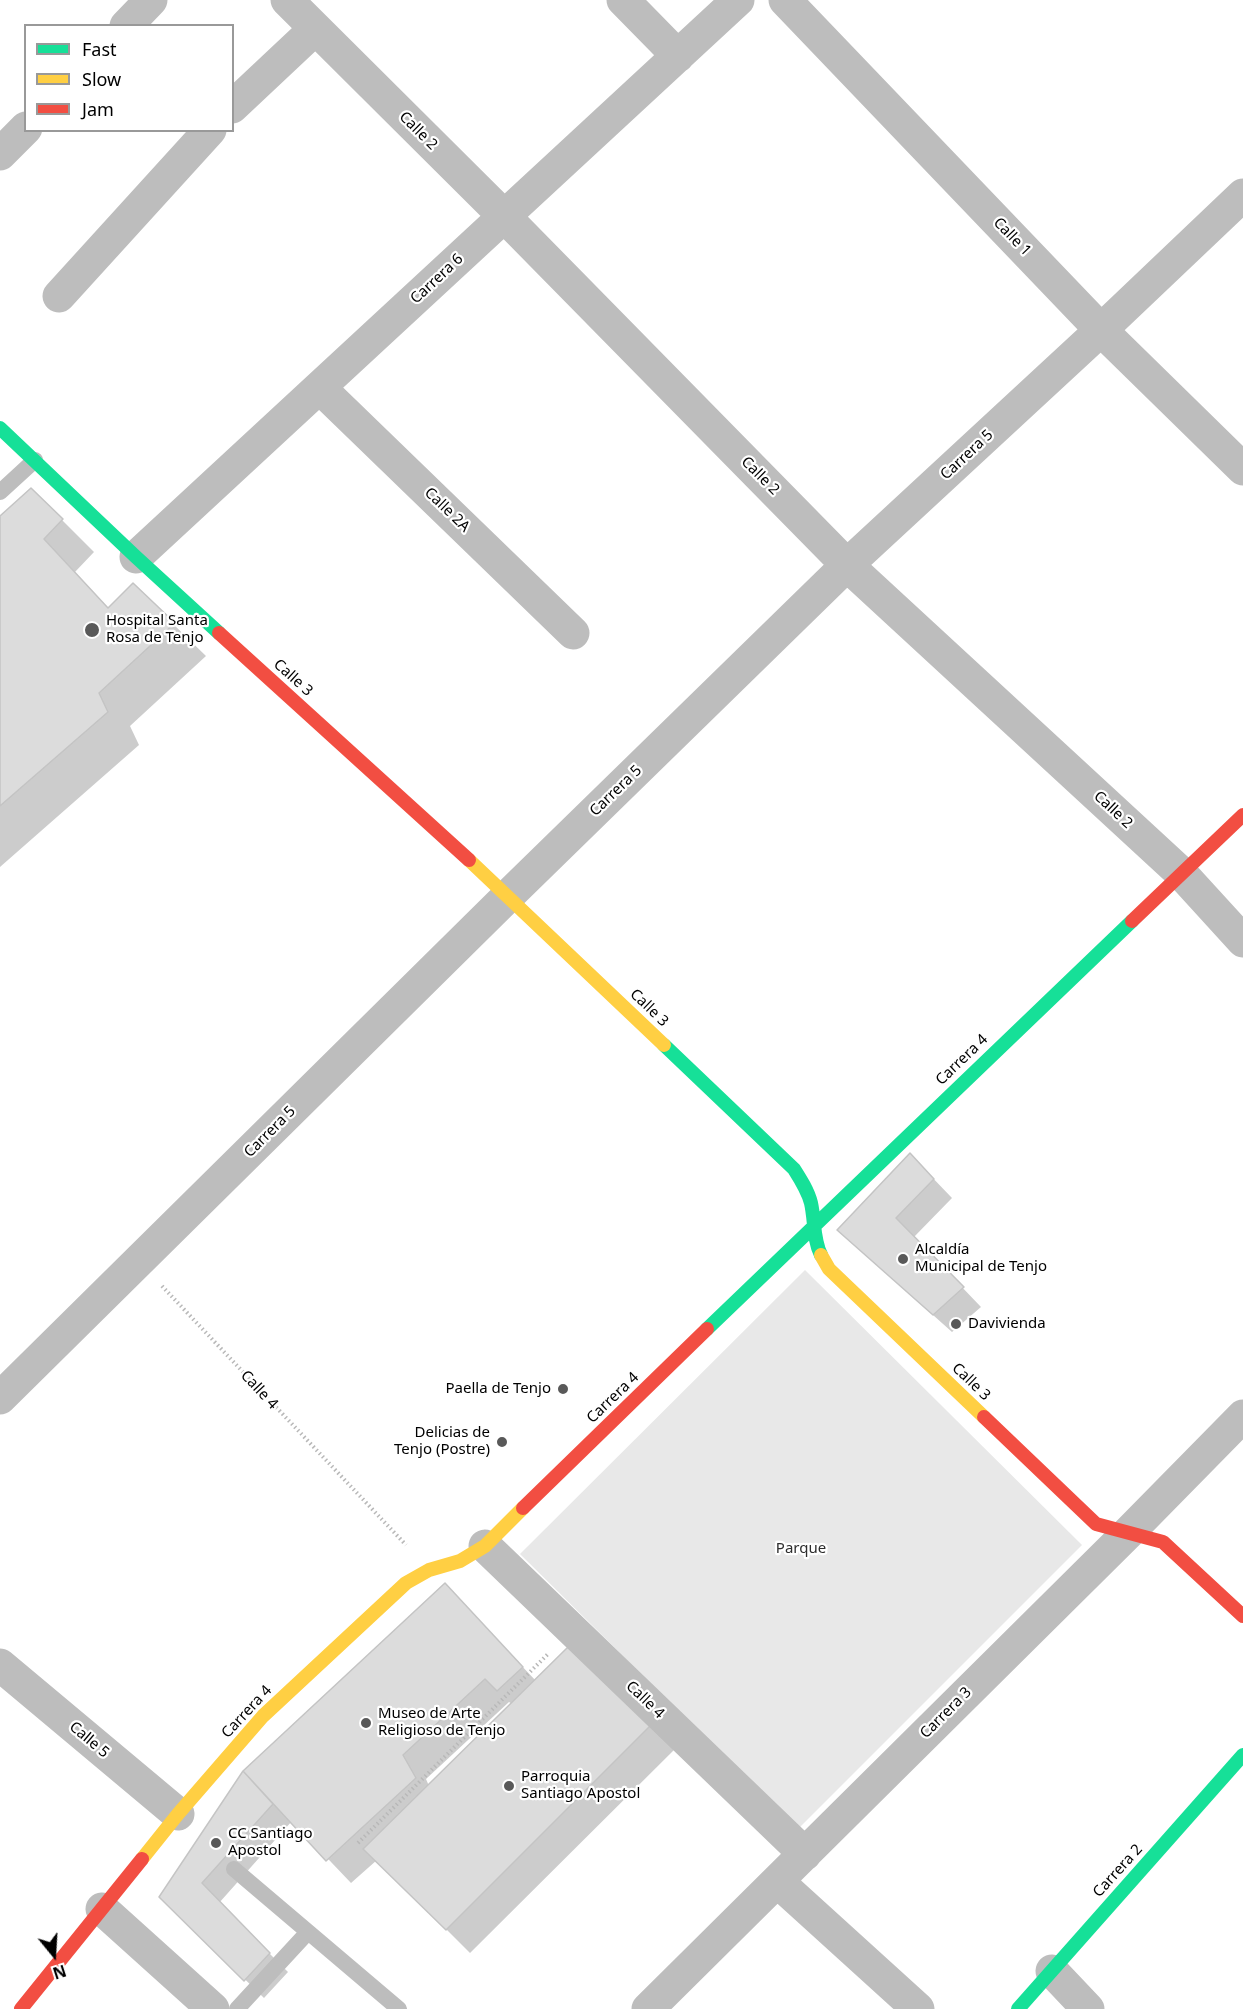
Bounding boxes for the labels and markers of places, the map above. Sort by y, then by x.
place label: Hospital Santa Rosa de Tenjo [106,612,208,647]
marker: Hospital Santa Rosa de Tenjo [83,621,101,639]
place label: Alcaldía Municipal de Tenjo [915,1241,1047,1276]
marker: Alcaldía Municipal de Tenjo [896,1252,910,1266]
place label: Davivienda [968,1315,1046,1333]
marker: Davivienda [949,1317,963,1331]
place label: Paella de Tenjo [445,1380,551,1398]
marker: Paella de Tenjo [556,1382,570,1396]
place label: Delicias de Tenjo (Postre) [394,1424,490,1459]
marker: Delicias de Tenjo (Postre) [495,1435,509,1449]
place label: Museo de Arte Religioso de Tenjo [378,1705,505,1740]
marker: Museo de Arte Religioso de Tenjo [359,1716,373,1730]
place label: Parroquia Santiago Apostol [521,1768,640,1803]
marker: Parroquia Santiago Apostol [502,1779,516,1793]
place label: CC Santiago Apostol [228,1825,312,1860]
marker: CC Santiago Apostol [209,1836,223,1850]

